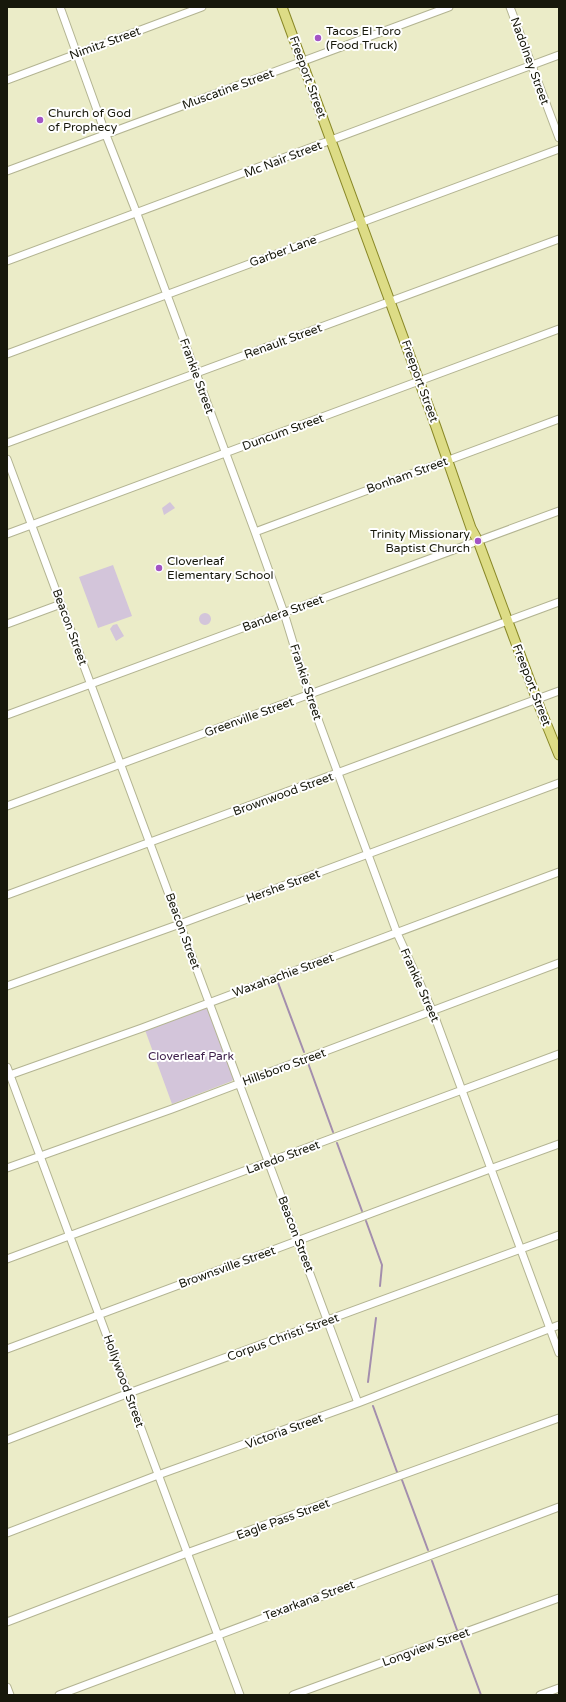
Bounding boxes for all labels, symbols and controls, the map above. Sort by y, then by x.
street label: Nadolney Street [508,15,552,107]
street label: Nimitz Street [68,24,143,62]
place label: Tacos El Toro (Food Truck) [326,24,401,52]
marker: Tacos El Toro (Food Truck) [313,33,323,43]
street label: Freeport Street [287,34,330,120]
street label: Muscatine Street [180,66,276,112]
place label: Church of God of Prophecy [48,106,131,134]
marker: Church of God of Prophecy [35,115,45,125]
street label: Mc Nair Street [242,138,324,180]
street label: Garber Lane [248,232,319,270]
street label: Renault Street [242,320,324,362]
street label: Frankie Street [177,336,217,416]
street label: Freeport Street [399,338,442,424]
street label: Duncum Street [240,411,326,453]
street label: Bonham Street [365,454,450,496]
place label: Trinity Missionary Baptist Church [370,527,471,555]
marker: Trinity Missionary Baptist Church [473,536,483,546]
place label: Cloverleaf Elementary School [167,554,274,582]
marker: Cloverleaf Elementary School [154,563,164,573]
street label: Beacon Street [50,587,90,667]
street label: Bandera Street [240,592,326,634]
street label: Frankie Street [287,642,325,722]
street label: Freeport Street [510,642,554,728]
street label: Greenville Street [203,694,296,740]
street label: Brownwood Street [231,769,335,819]
street label: Hershe Street [244,866,322,906]
street label: Beacon Street [163,891,203,971]
street label: Frankie Street [397,946,443,1024]
street label: Waxahachie Street [231,950,336,1000]
street label: Hillsboro Street [240,1045,328,1089]
park label: Cloverleaf Park [148,1049,234,1063]
street label: Laredo Street [244,1137,322,1177]
street label: Beacon Street [275,1194,317,1274]
street label: Brownsville Street [177,1243,278,1291]
street label: Corpus Christi Street [225,1310,341,1364]
street label: Hollywood Street [101,1333,147,1430]
street label: Victoria Street [243,1410,325,1451]
street label: Eagle Pass Street [234,1495,332,1542]
street label: Texarkana Street [262,1577,357,1623]
street label: Longview Street [380,1625,472,1669]

